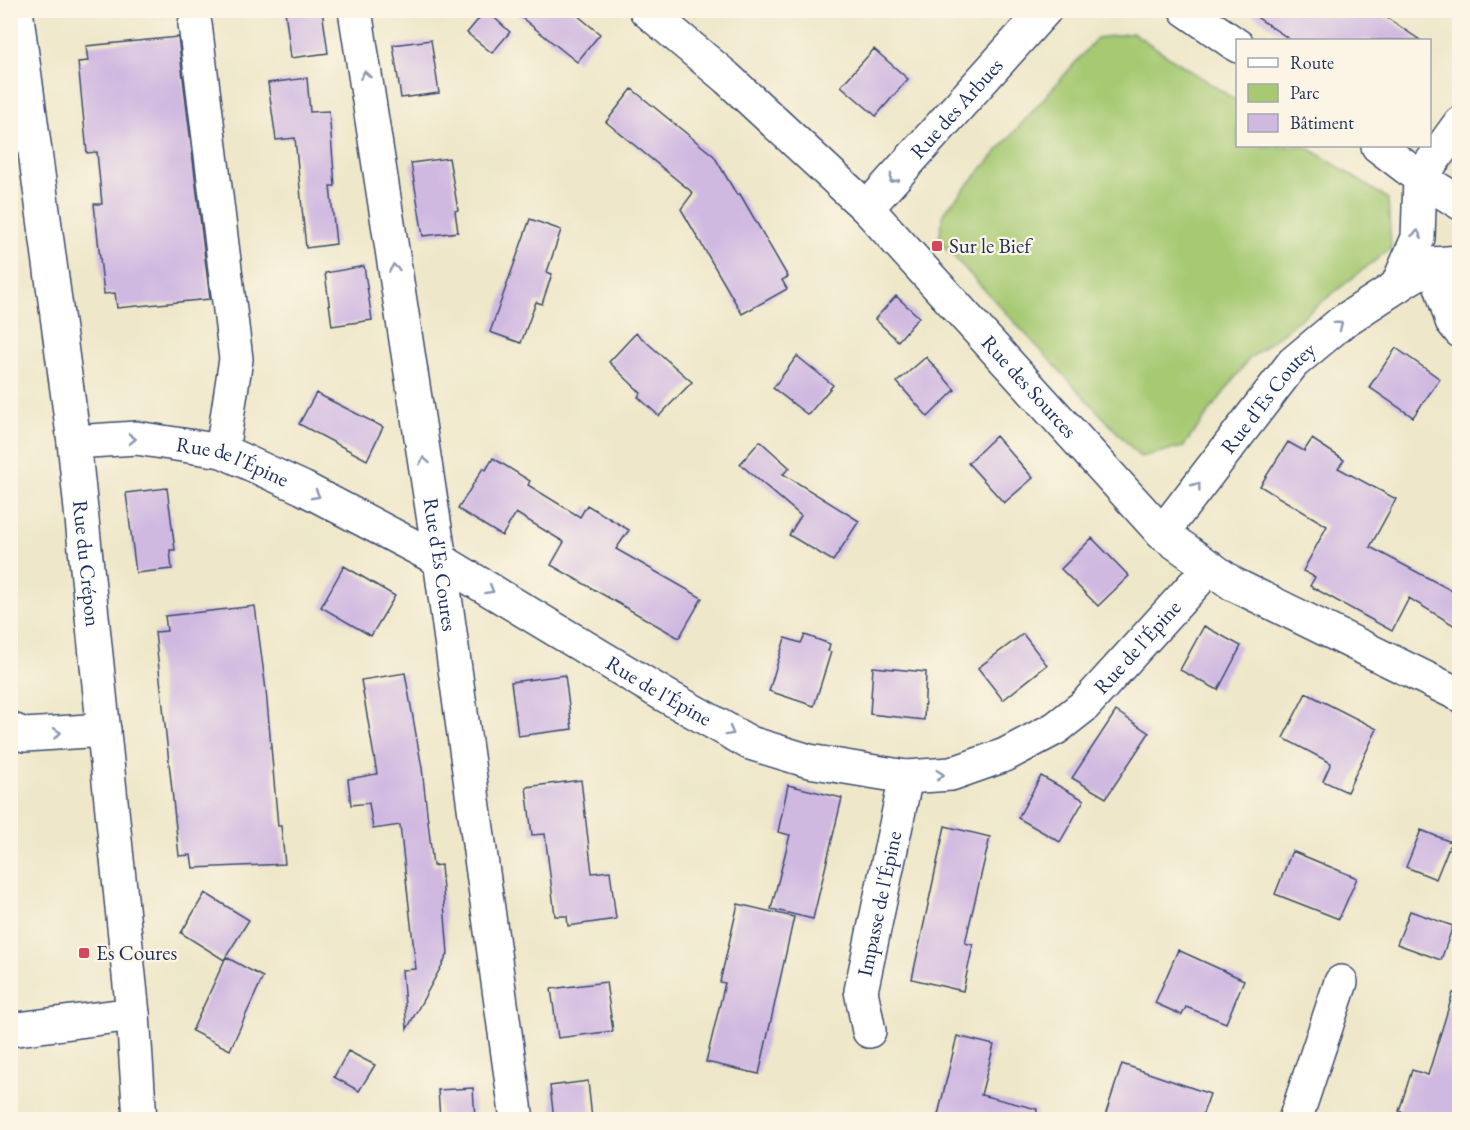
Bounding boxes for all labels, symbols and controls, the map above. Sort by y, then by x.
legend [1236,39,1431,147]
text: Route [1290,51,1334,74]
street label: Rue des Arbues [904,52,1009,164]
one-way arrow [359,71,371,80]
text: Parc [1290,81,1320,104]
text: Bâtiment [1290,111,1354,134]
one-way arrow [889,172,900,183]
one-way arrow [1410,229,1423,239]
place label: Sur le Bief [949,232,1033,259]
marker: Sur le Bief [930,239,944,253]
one-way arrow [389,264,401,273]
one-way arrow [1332,321,1343,332]
street label: Rue des Sources [976,329,1083,444]
street label: Rue d'Es Coutey [1214,335,1322,459]
street label: Rue de l'Épine [174,430,293,493]
one-way arrow [128,433,137,445]
one-way arrow [419,456,431,465]
one-way arrow [1190,482,1201,493]
one-way arrow [310,488,321,499]
street label: Rue d'Es Coures [418,496,464,633]
street label: Rue du Crépon [67,499,107,628]
one-way arrow [484,583,494,595]
street label: Rue de l'Épine [1087,594,1187,700]
street label: Rue de l'Épine [601,649,717,732]
one-way arrow [724,725,735,736]
one-way arrow [52,726,61,739]
one-way arrow [935,768,944,781]
street label: Impasse de l'Épine [850,828,907,979]
place label: Es Coures [96,939,177,966]
marker: Es Coures [77,946,91,960]

